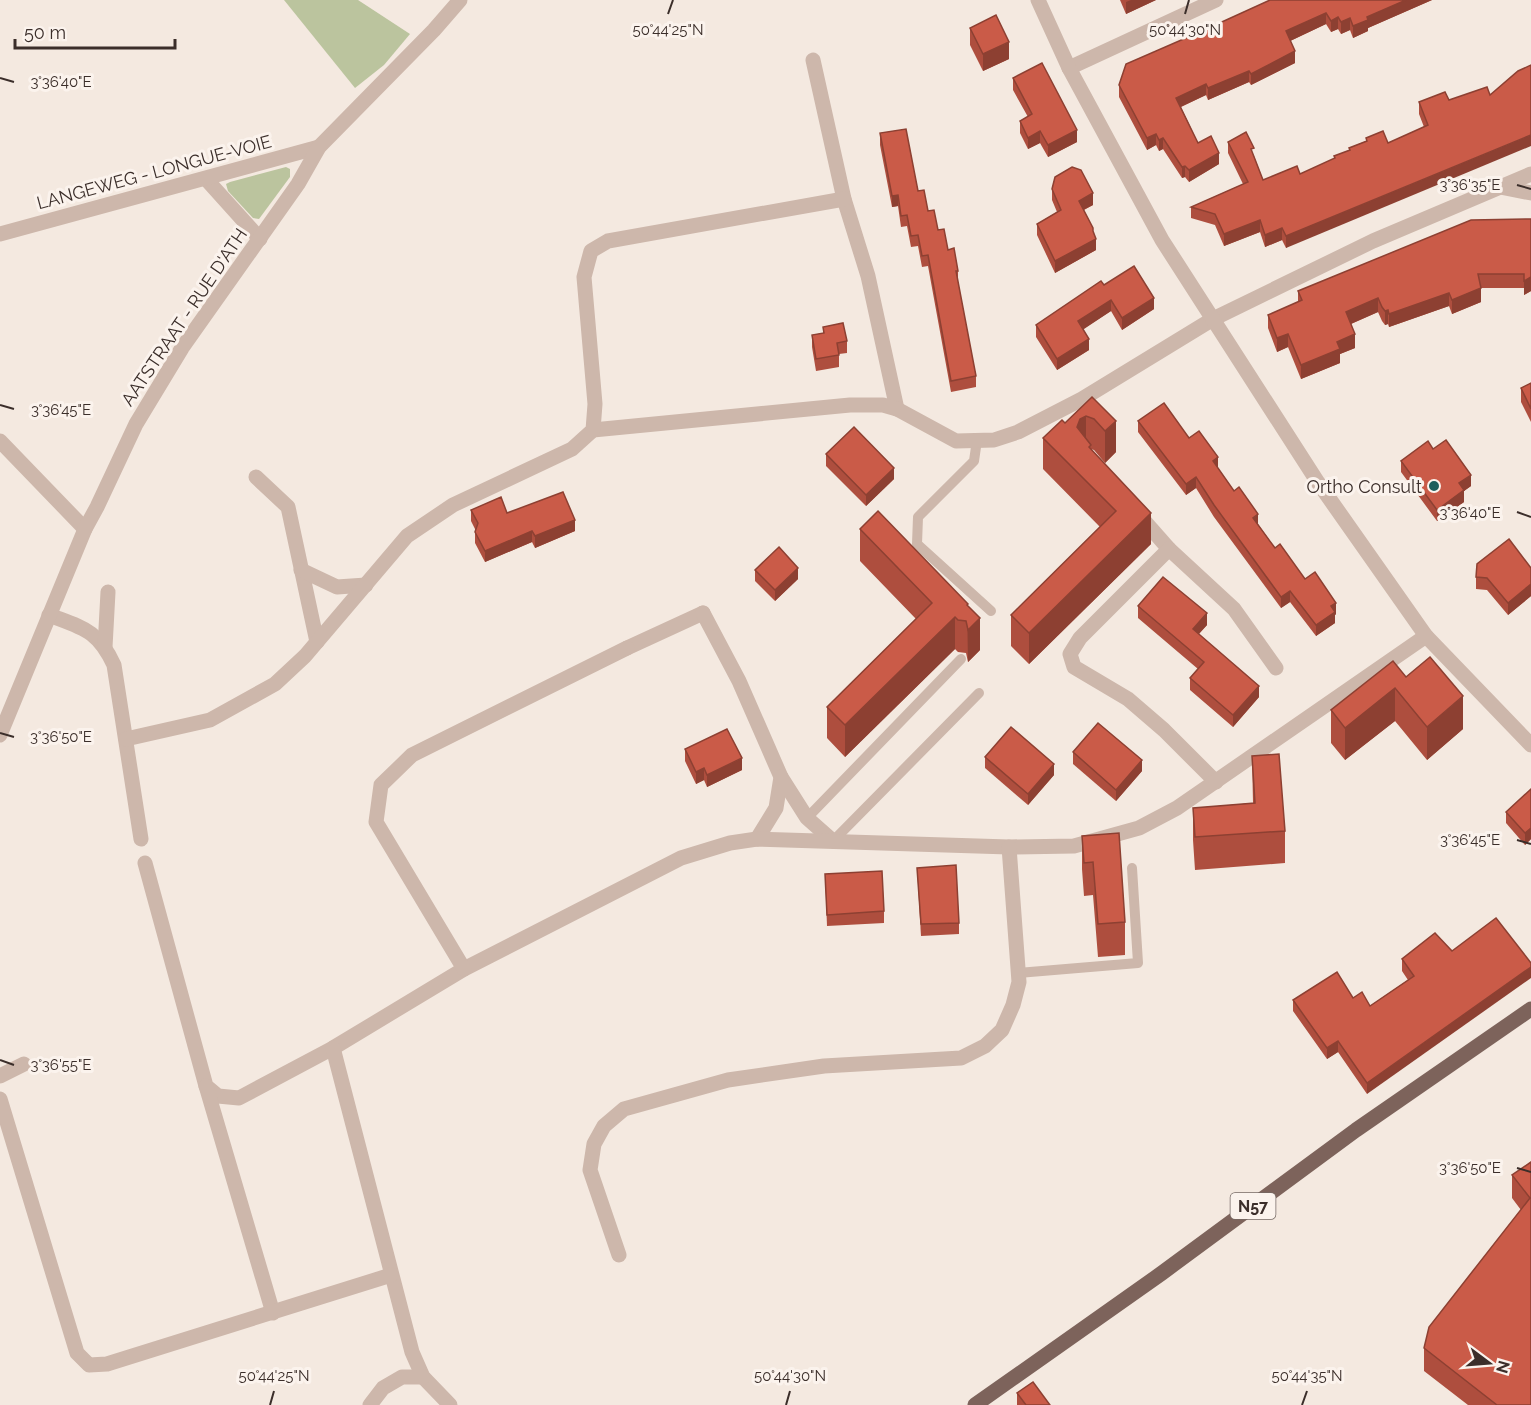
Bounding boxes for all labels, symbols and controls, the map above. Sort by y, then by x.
scale bar [15,12,176,50]
text: 50°44'25"N [633,21,703,39]
text: 50°44'30"N [1149,21,1221,39]
text: 50 m [24,22,66,43]
text: 3°36'40"E [30,73,92,91]
street label: LANGEWEG - LONGUE-VOIE [34,131,274,213]
text: 3°36'35"E [1440,176,1501,194]
street label: AATSTRAAT - RUE D'ATH [117,224,251,410]
text: 3°36'45"E [31,401,91,419]
place label: Ortho Consult [1307,476,1422,497]
marker: Ortho Consult [1427,479,1441,493]
text: 3°36'40"E [1439,504,1501,522]
text: 3°36'50"E [30,728,92,746]
text: 3°36'45"E [1440,831,1500,849]
text: 3°36'55"E [31,1056,91,1074]
text: 3°36'50"E [1439,1159,1501,1177]
road number: N57 [1230,1193,1276,1219]
north arrow [1459,1333,1519,1393]
text: N [1492,1359,1514,1375]
text: 50°44'25"N [239,1367,309,1385]
text: 50°44'30"N [754,1367,826,1385]
text: 50°44'35"N [1271,1367,1343,1385]

